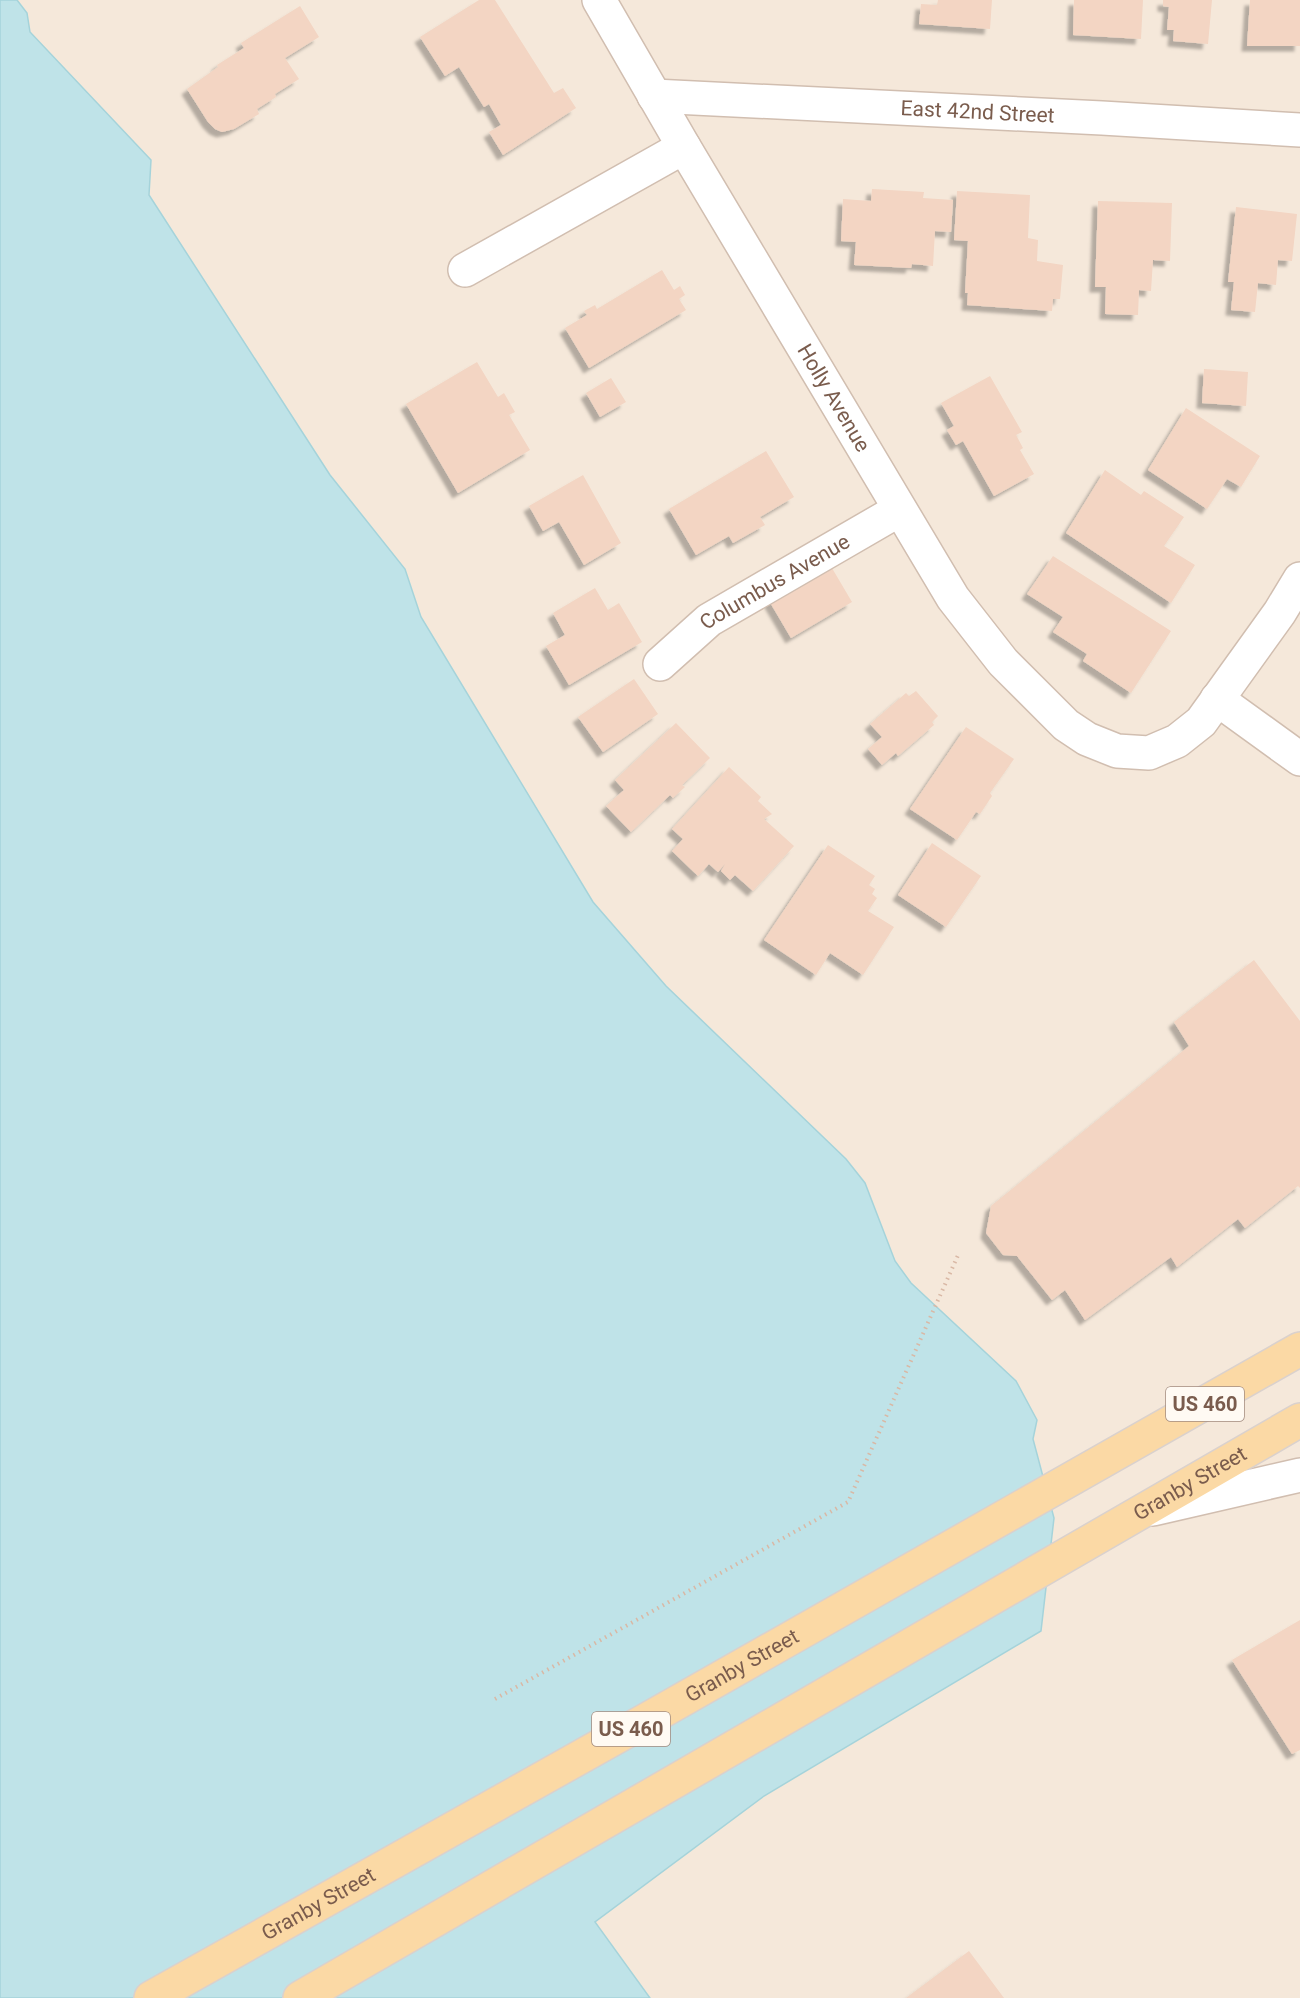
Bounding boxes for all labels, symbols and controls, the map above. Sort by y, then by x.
street label: East 42nd Street [900,96,1055,128]
street label: Holly Avenue [792,340,875,456]
street label: Columbus Avenue [695,529,854,634]
road number: US 460 [1166,1387,1244,1421]
street label: Granby Street [1129,1442,1251,1526]
street label: Granby Street [681,1624,803,1707]
road number: US 460 [592,1712,670,1746]
street label: Granby Street [257,1863,380,1945]

